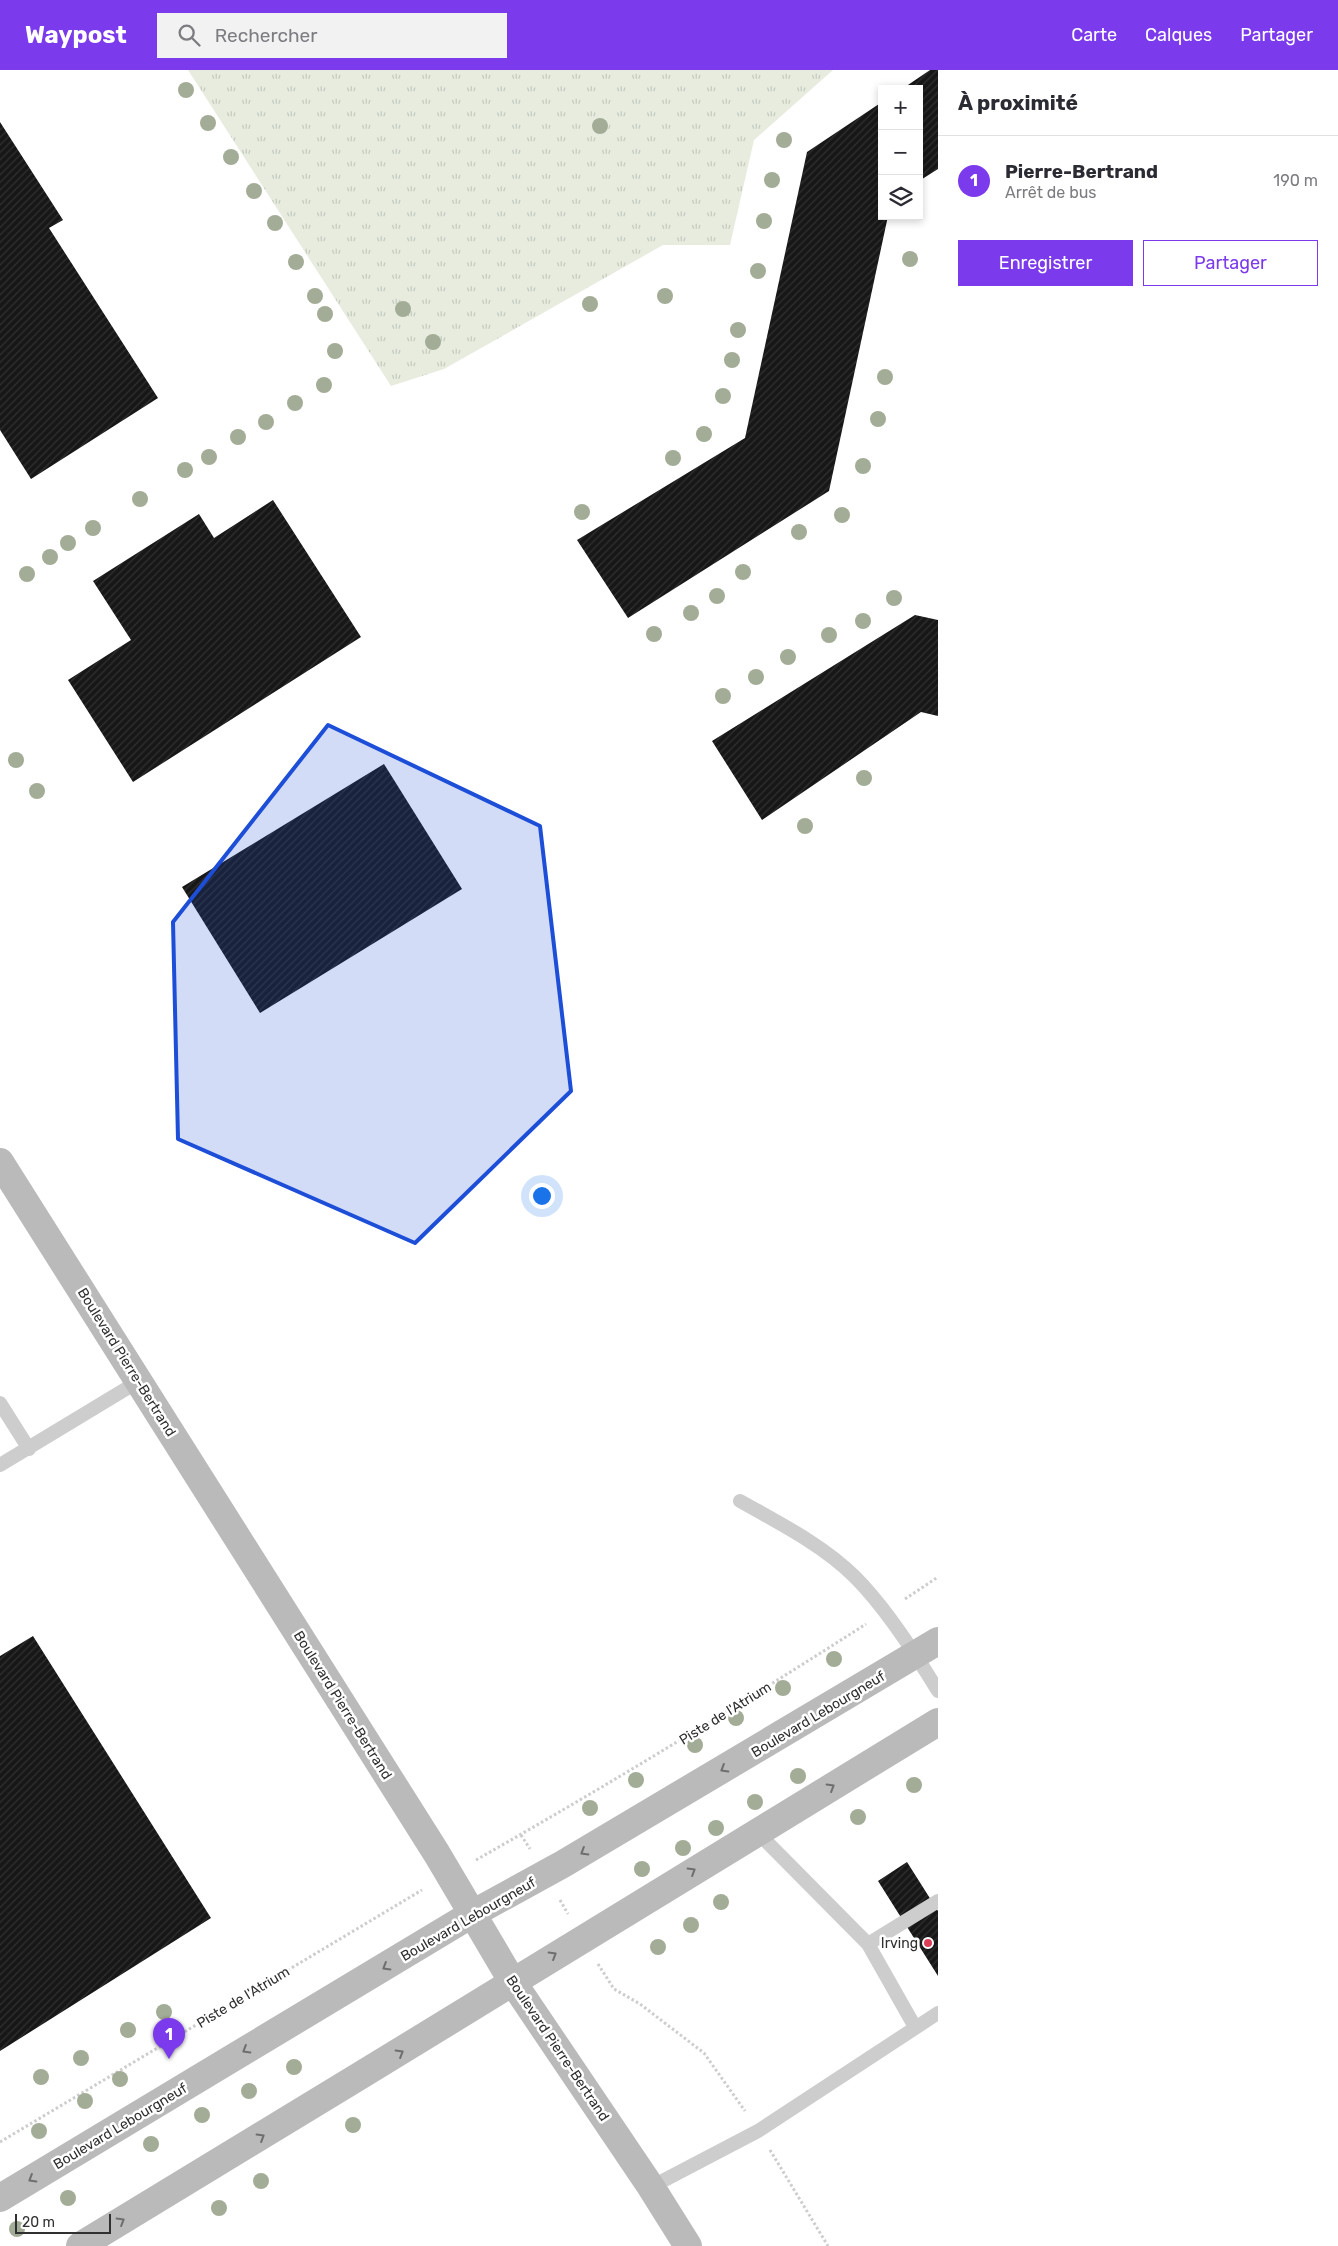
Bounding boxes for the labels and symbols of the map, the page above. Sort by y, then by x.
your location [529,1183,555,1209]
street label: Boulevard Pierre-Bertrand [74,1285,179,1440]
street label: Boulevard Pierre-Bertrand [290,1628,395,1783]
street label: Boulevard Lebourgneuf [748,1667,889,1761]
street label: Piste de l'Atrium [676,1678,774,1749]
one-way arrow [721,1763,730,1773]
one-way arrow [826,1783,835,1793]
one-way arrow [581,1845,590,1855]
one-way arrow [687,1868,696,1877]
street label: Boulevard Lebourgneuf [398,1874,539,1965]
place label: Irving [881,1935,918,1952]
marker: Irving [922,1937,934,1949]
one-way arrow [548,1952,557,1962]
one-way arrow [382,1960,391,1970]
street label: Piste de l'Atrium [194,1963,293,2032]
street label: Boulevard Pierre-Bertrand [502,1972,613,2124]
pin: 1 [153,2018,185,2059]
one-way arrow [243,2044,252,2054]
one-way arrow [394,2049,403,2059]
street label: Boulevard Lebourgneuf [50,2079,191,2173]
one-way arrow [255,2133,264,2143]
one-way arrow [29,2173,38,2183]
scale bar [15,2211,111,2234]
one-way arrow [116,2217,125,2227]

